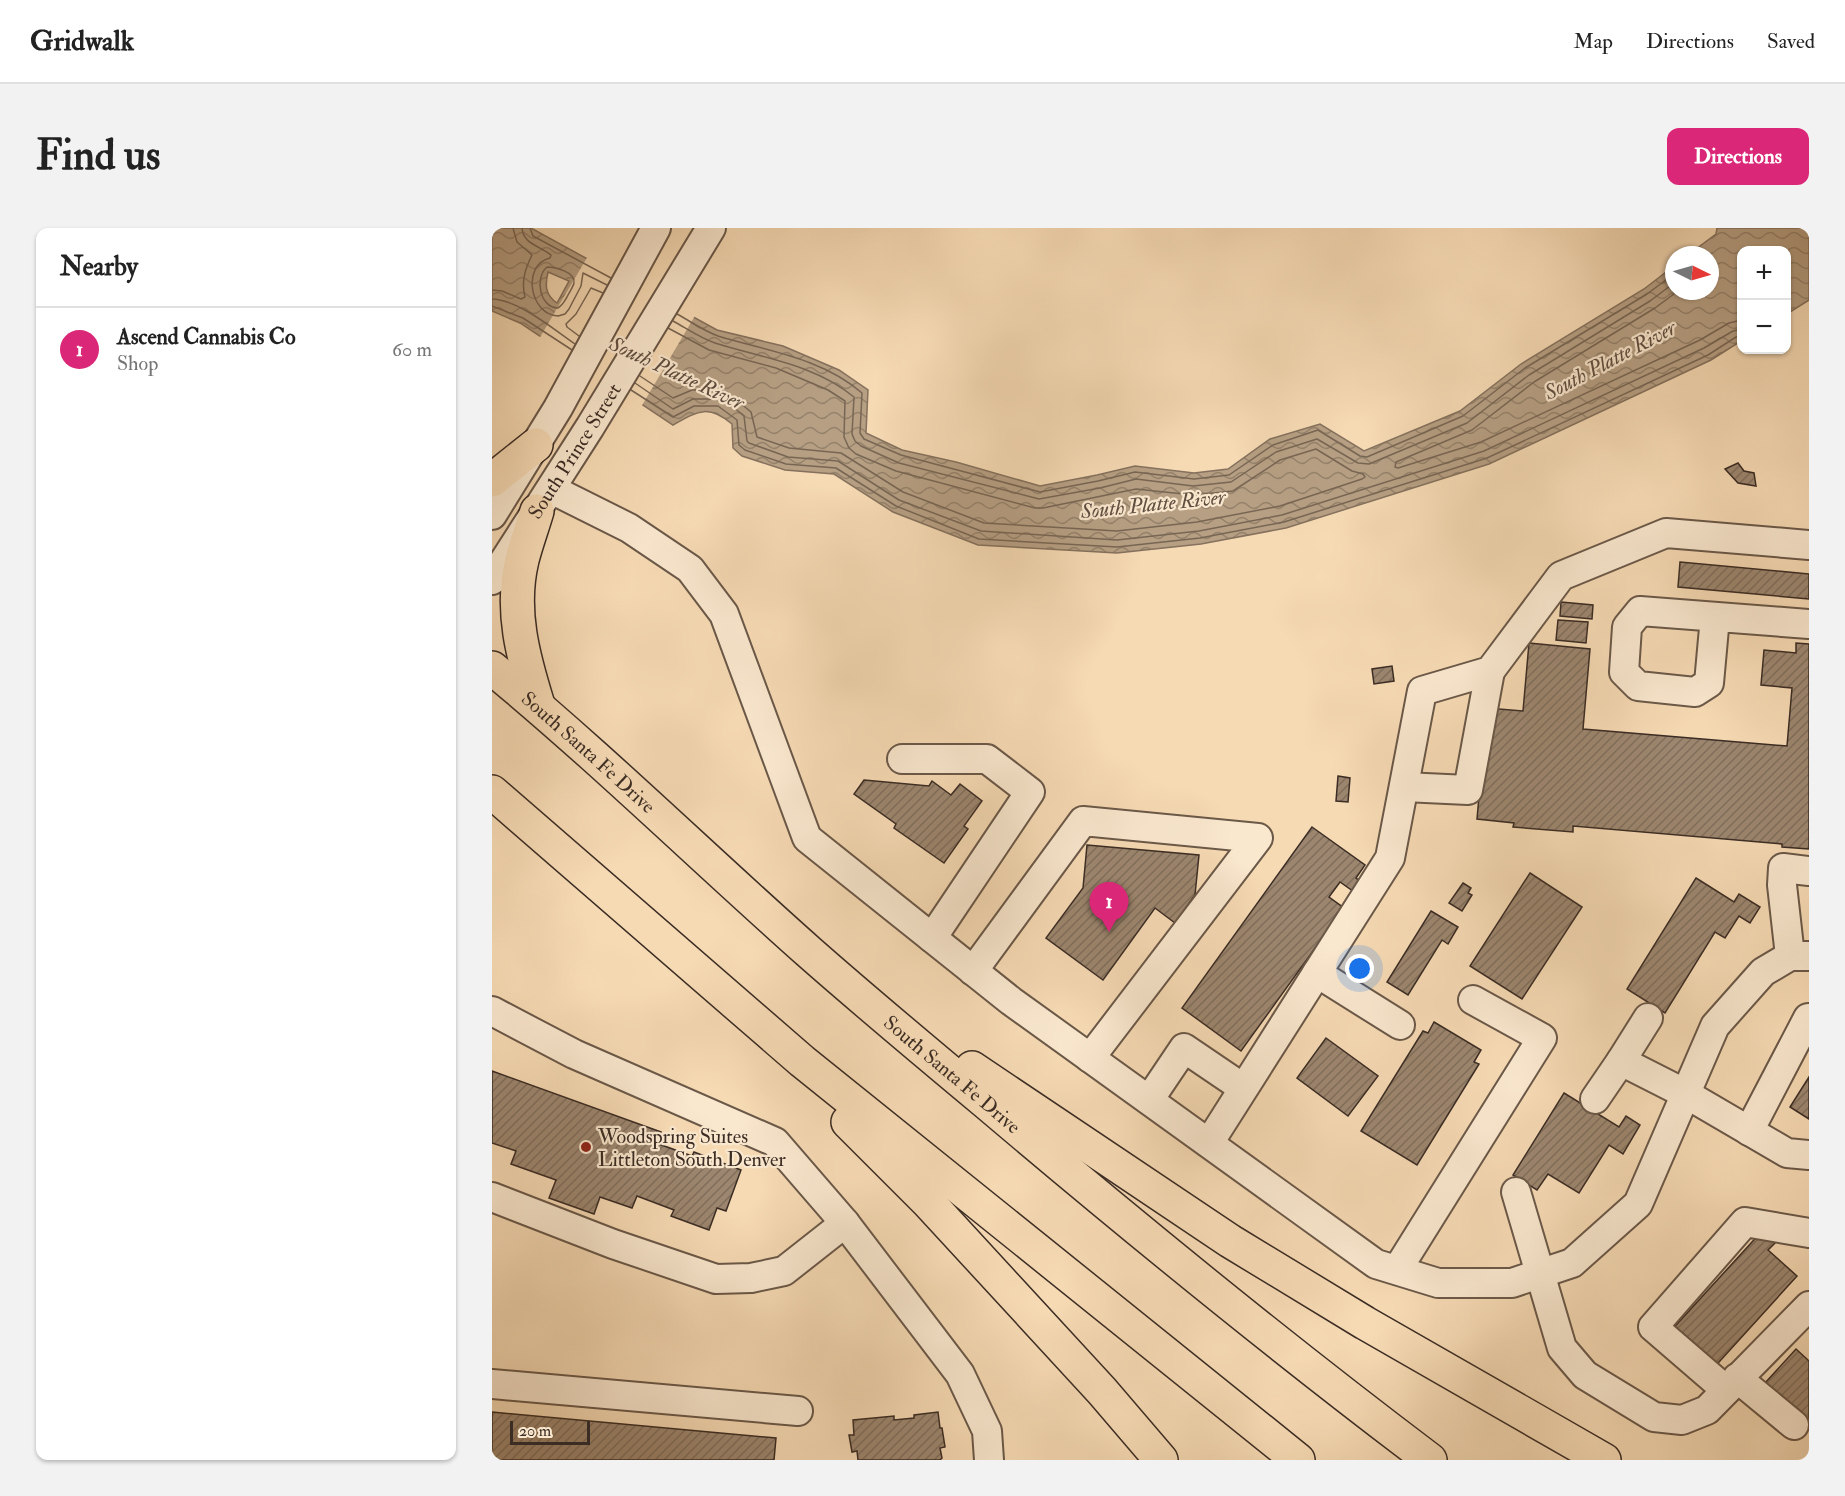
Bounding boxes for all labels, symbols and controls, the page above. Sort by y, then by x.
text: Gridwalk [30,24,134,59]
text: Map [1573,28,1613,55]
text: Directions [1646,28,1734,55]
text: Saved [1767,28,1815,55]
button: Directions [1667,128,1809,185]
text: Find us [36,130,160,182]
north arrow [1665,246,1719,300]
map controls [1737,246,1791,354]
button: + [1737,246,1791,300]
text: Nearby [60,251,138,283]
button: − [1737,300,1791,354]
water label: South Platte River [1539,314,1682,407]
text: Ascend Cannabis Co [117,323,296,351]
water label: South Platte River [604,330,749,417]
text: 1 [76,337,83,362]
text: 60 m [392,337,432,362]
text: Shop [117,351,158,376]
street label: South Prince Street [522,378,627,524]
water label: South Platte River [1078,483,1228,526]
street label: South Santa Fe Drive [516,686,660,819]
pin: 1 [1090,882,1128,932]
your location [1345,954,1374,983]
street label: South Santa Fe Drive [878,1010,1026,1139]
place label: Woodspring Suites Littleton South Denver [597,1124,786,1172]
marker: Woodspring Suites Littleton South Denver [579,1140,593,1154]
scale bar [510,1418,590,1446]
text: 20 m [519,1421,551,1441]

